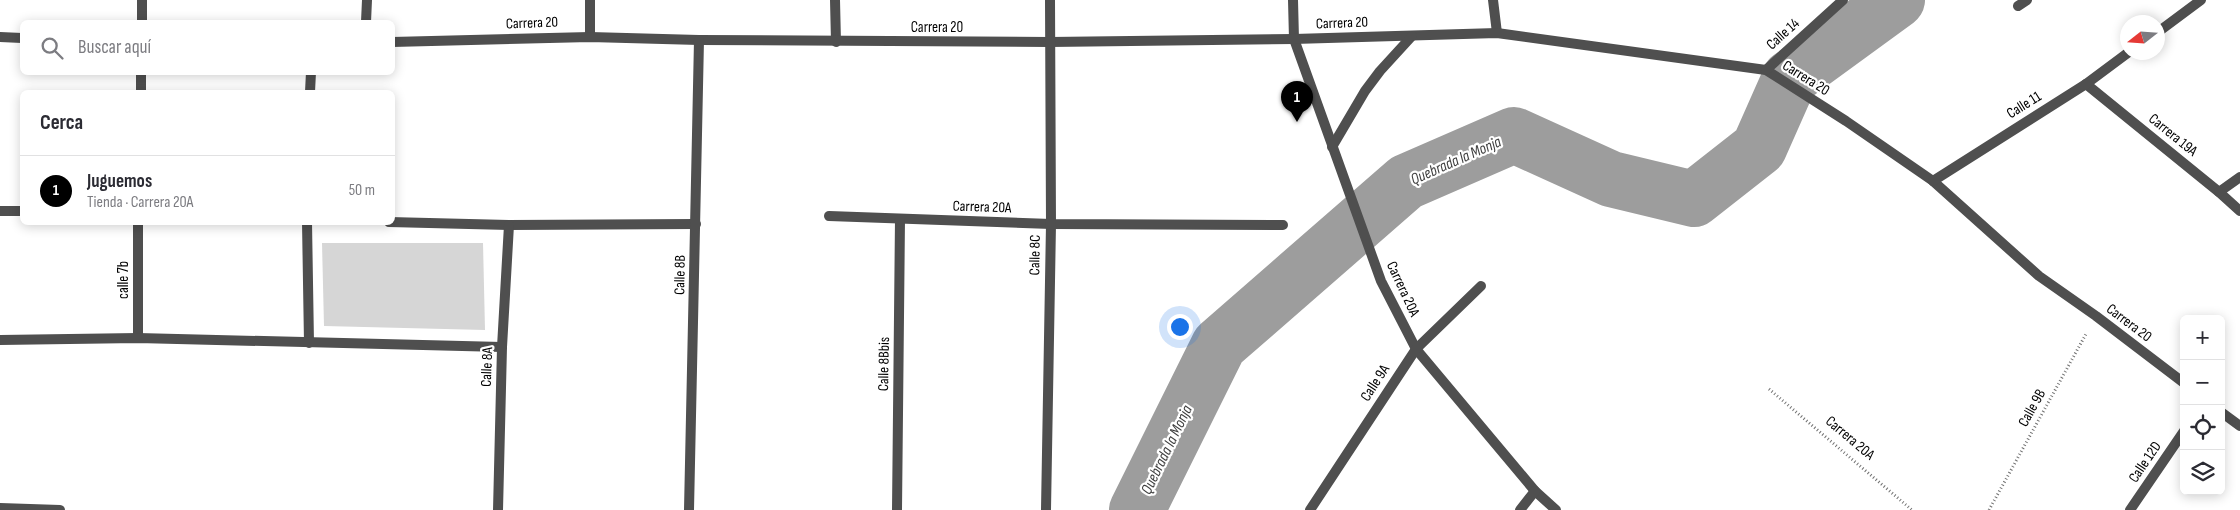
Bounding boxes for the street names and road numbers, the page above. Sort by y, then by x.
street label: Carrera 20 [506,13,558,33]
street label: Carrera 20 [1316,13,1368,33]
street label: Calle 14 [1762,14,1804,54]
street label: Carrera 20 [911,18,963,37]
street label: Carrera 20 [1779,56,1833,100]
street label: Calle 11 [2003,87,2045,123]
street label: Carrera 19A [2145,109,2202,161]
street label: Carrera 20A [952,196,1012,218]
street label: Calle 8C [1025,235,1045,275]
street label: Calle 8B [670,255,690,295]
street label: Carrera 20A [1382,258,1424,320]
street label: calle 7b [114,261,133,299]
street label: Carrera 20 [2102,300,2156,346]
street label: Calle 8Bbis [874,337,894,391]
street label: Calle 8A [477,346,497,387]
street label: Calle 9A [1356,361,1394,405]
street label: Calle 9B [2014,386,2050,430]
street label: Carrera 20A [1821,412,1879,464]
street label: Calle 12D [2124,438,2166,486]

